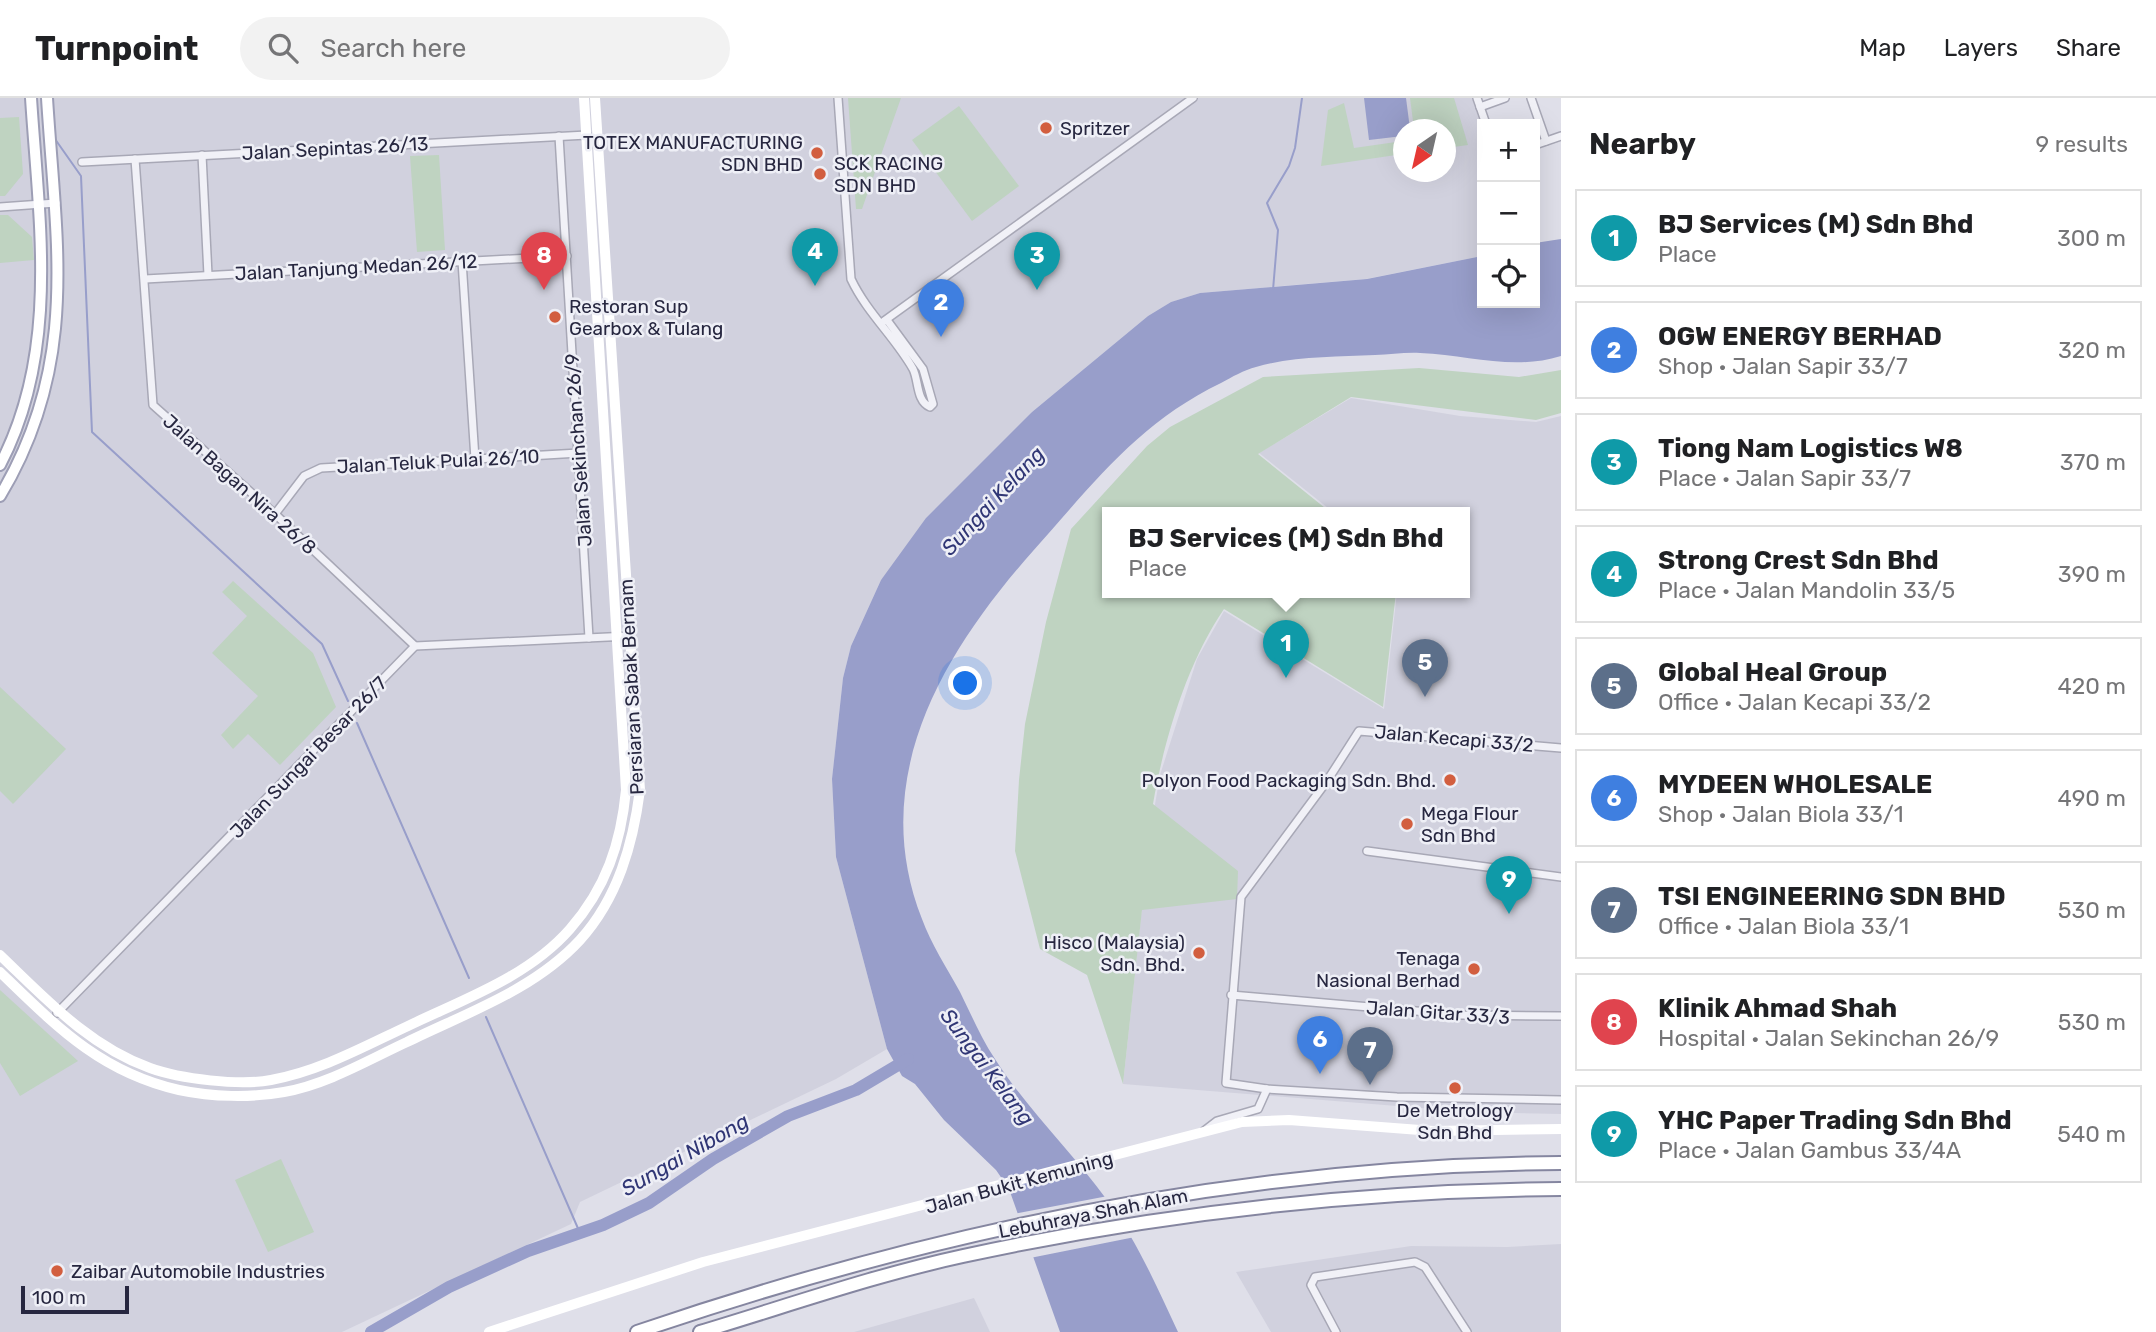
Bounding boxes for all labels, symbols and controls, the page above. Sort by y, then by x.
search box [240,17,730,80]
text: Turnpoint [35,29,198,68]
icon: search [264,29,302,67]
text: Search here [320,33,466,64]
text: Map [1859,34,1906,62]
text: Layers [1944,34,2018,62]
text: Share [2056,34,2121,62]
place label: Spritzer [1060,117,1131,140]
north arrow [1393,119,1456,182]
map controls [1477,119,1540,308]
button: + [1477,119,1540,182]
marker: Spritzer [1038,120,1054,136]
text: Nearby [1589,126,1696,162]
text: 9 results [2035,130,2128,158]
place label: TOTEX MANUFACTURING SDN BHD [583,131,803,176]
street label: Jalan Sepintas 26/13 [241,132,429,165]
marker: TOTEX MANUFACTURING SDN BHD [809,145,825,161]
place label: SCK RACING SDN BHD [834,152,943,197]
marker: SCK RACING SDN BHD [812,166,828,182]
button: − [1477,182,1540,245]
text: BJ Services (M) Sdn Bhd [1658,209,1973,240]
text: 1 [1608,224,1620,252]
text: 300 m [2057,224,2126,252]
pin: 4 [792,228,838,286]
pin: 8 [521,232,567,290]
pin: 3 [1014,232,1060,290]
text: Place [1658,240,1717,268]
button: locate [1477,245,1540,308]
street label: Jalan Tanjung Medan 26/12 [234,250,478,285]
pin: 2 [918,279,964,337]
place label: Restoran Sup Gearbox & Tulang [569,295,723,340]
marker: Restoran Sup Gearbox & Tulang [547,309,563,325]
text: OGW ENERGY BERHAD [1658,321,1942,352]
text: 2 [1607,336,1621,364]
text: 320 m [2058,336,2126,364]
text: Shop · Jalan Sapir 33/7 [1658,352,1908,380]
street label: Jalan Sekinchan 26/9 [560,353,597,547]
street label: Jalan Bagan Nira 26/8 [158,409,321,559]
text: Tiong Nam Logistics W8 [1658,433,1963,464]
water label: Sungai Kelang [936,441,1049,560]
street label: Jalan Teluk Pulai 26/10 [336,445,540,478]
text: 3 [1606,448,1622,476]
text: 370 m [2060,448,2126,476]
text: Place · Jalan Sapir 33/7 [1658,464,1911,492]
popup [1102,507,1470,598]
text: BJ Services (M) Sdn Bhd [1128,523,1444,554]
text: Strong Crest Sdn Bhd [1658,545,1939,576]
text: Place [1128,554,1187,582]
text: 4 [1606,560,1622,588]
text: 390 m [2058,560,2126,588]
text: Place · Jalan Mandolin 33/5 [1658,576,1955,604]
street label: Persiaran Sabak Bernam [614,578,649,796]
pin: 1 [1263,620,1309,678]
pin: 5 [1402,639,1448,697]
text: Global Heal Group [1658,657,1887,688]
your location [948,666,982,700]
street label: Jalan Sungai Besar 26/7 [225,671,392,843]
text: 5 [1607,672,1621,700]
text: 420 m [2058,672,2126,700]
text: Office · Jalan Kecapi 33/2 [1658,688,1931,716]
street label: Jalan Kecapi 33/2 [1373,720,1534,757]
place label: Polyon Food Packaging Sdn. Bhd. [1142,769,1436,792]
text: MYDEEN WHOLESALE [1658,769,1932,800]
marker: Polyon Food Packaging Sdn. Bhd. [1442,772,1458,788]
text: 6 [1607,784,1621,812]
text: 490 m [2058,784,2126,812]
text: Shop · Jalan Biola 33/1 [1658,800,1904,828]
place label: Mega Flour Sdn Bhd [1421,802,1519,847]
marker: Mega Flour Sdn Bhd [1399,816,1415,832]
pin: 9 [1486,856,1532,914]
text: TSI ENGINEERING SDN BHD [1658,881,2006,912]
text: 7 [1607,896,1621,924]
text: 530 m [2058,896,2126,924]
text: Office · Jalan Biola 33/1 [1658,912,1909,940]
place label: Hisco (Malaysia) Sdn. Bhd. [1043,931,1185,976]
marker: Hisco (Malaysia) Sdn. Bhd. [1191,945,1207,961]
place label: Tenaga Nasional Berhad [1316,947,1460,992]
marker: Tenaga Nasional Berhad [1466,961,1482,977]
text: Klinik Ahmad Shah [1658,993,1897,1024]
street label: Jalan Gitar 33/3 [1365,996,1511,1029]
water label: Sungai Kelang [935,1003,1039,1130]
text: 8 [1606,1008,1622,1036]
text: 530 m [2058,1008,2126,1036]
pin: 6 [1297,1016,1343,1074]
text: Hospital · Jalan Sekinchan 26/9 [1658,1024,1999,1052]
pin: 7 [1347,1027,1393,1085]
marker: De Metrology Sdn Bhd [1447,1080,1463,1096]
place label: De Metrology Sdn Bhd [1397,1099,1513,1144]
text: YHC Paper Trading Sdn Bhd [1658,1105,2012,1136]
water label: Sungai Nibong [617,1108,753,1201]
text: 9 [1607,1120,1621,1148]
text: 540 m [2057,1120,2126,1148]
text: Place · Jalan Gambus 33/4A [1658,1136,1961,1164]
street label: Jalan Bukit Kemuning [923,1146,1115,1219]
street label: Lebuhraya Shah Alam [996,1184,1190,1243]
place label: Zaibar Automobile Industries [71,1260,325,1283]
marker: Zaibar Automobile Industries [49,1263,65,1279]
scale bar [21,1283,130,1315]
text: 100 m [32,1286,86,1309]

